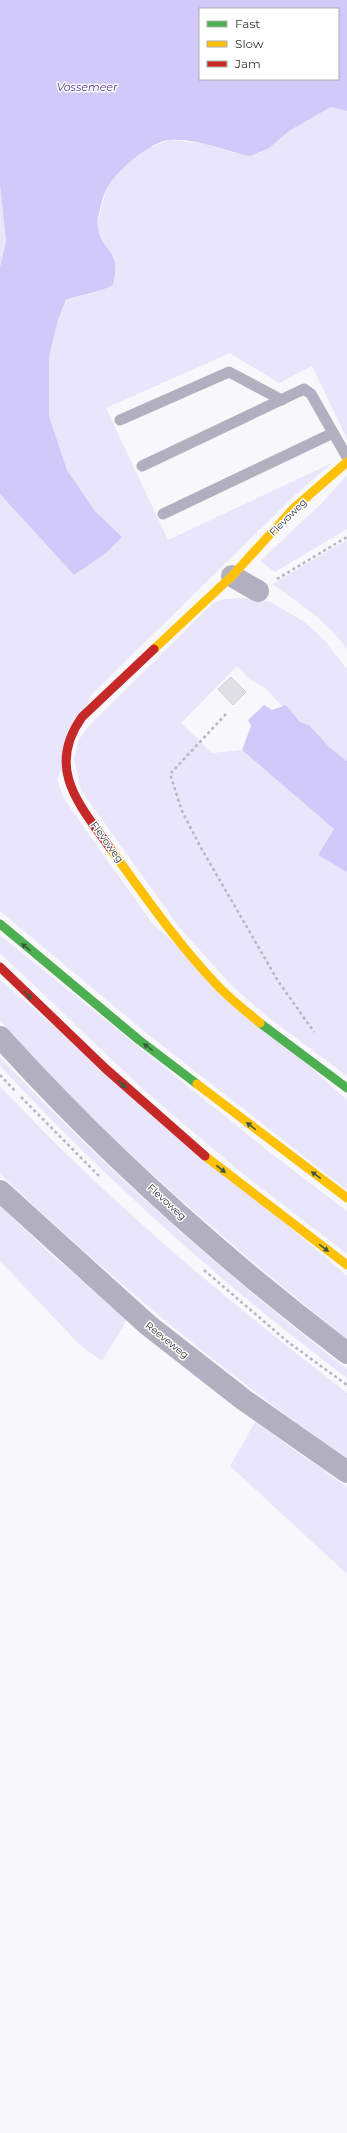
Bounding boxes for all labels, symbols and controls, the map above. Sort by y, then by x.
legend [199,8,339,80]
text: Fast [235,16,260,31]
text: Slow [235,36,264,51]
text: Jam [234,56,261,71]
water label: Vossemeer [57,80,118,94]
street label: Flevoweg [266,495,310,539]
street label: Flevoweg [88,819,126,865]
one-way arrow [20,943,31,952]
one-way arrow [23,990,33,1000]
one-way arrow [143,1043,153,1051]
one-way arrow [117,1079,128,1088]
one-way arrow [245,1122,256,1131]
one-way arrow [215,1164,226,1173]
one-way arrow [310,1171,321,1179]
street label: Flevoweg [145,1181,189,1223]
one-way arrow [319,1243,329,1251]
street label: Reeveweg [143,1319,191,1361]

